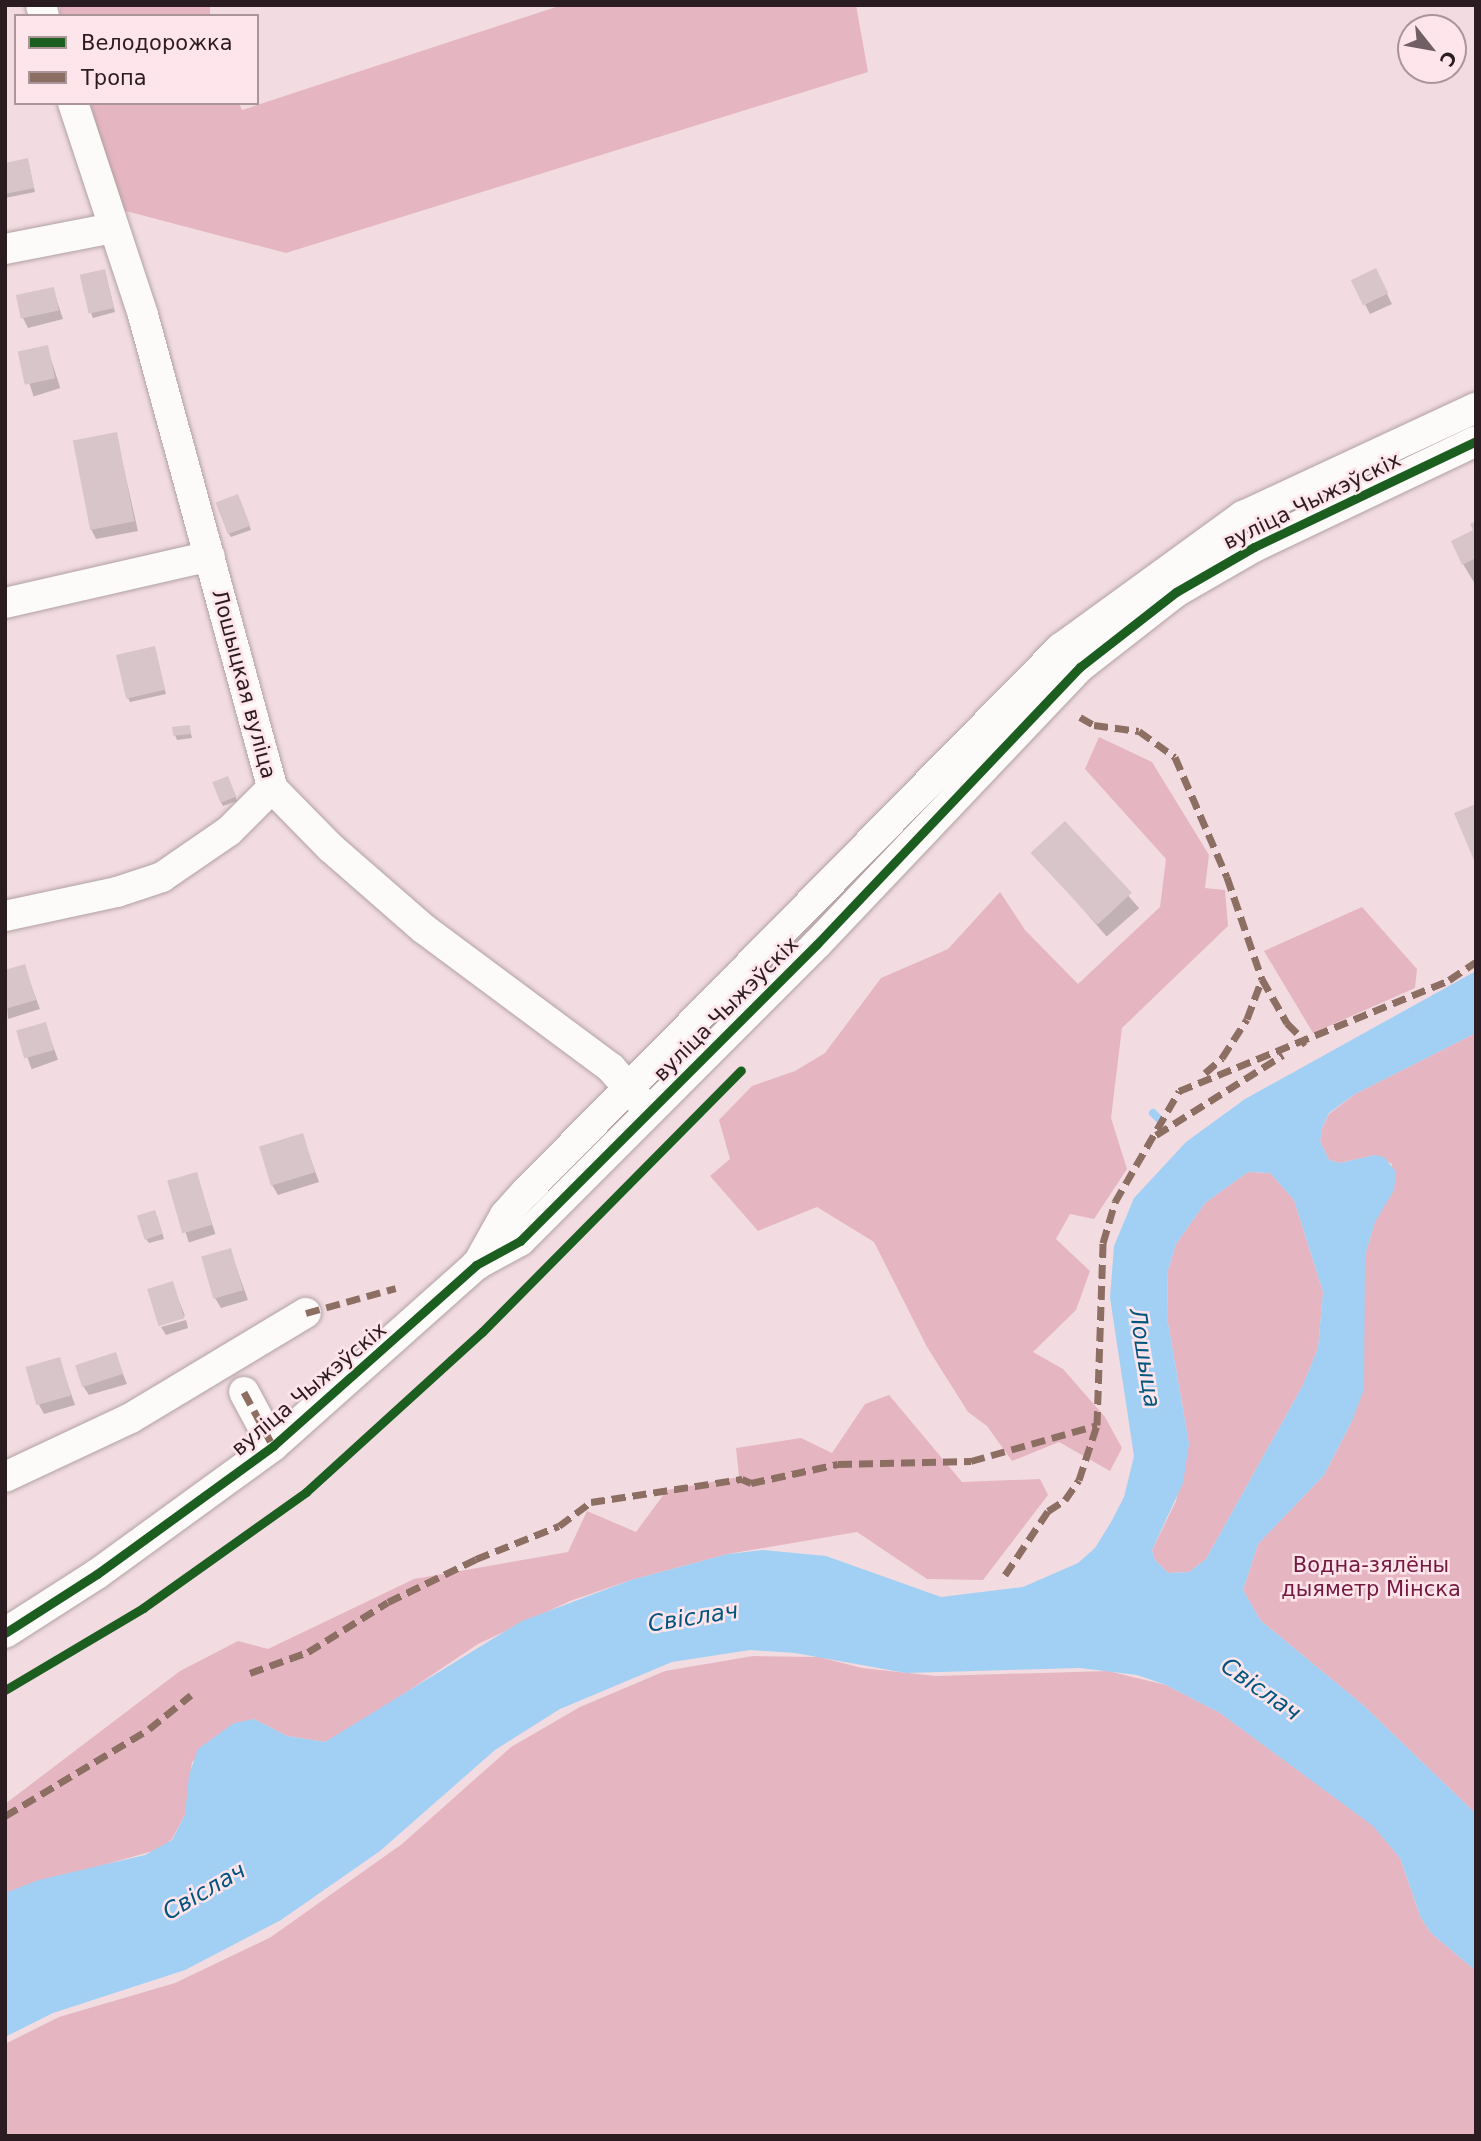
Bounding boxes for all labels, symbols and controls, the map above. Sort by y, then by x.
legend [14,14,259,105]
north arrow [1397,14,1467,84]
text: Велодорожка [81,31,233,55]
text: С [1435,47,1461,70]
text: Тропа [81,66,147,90]
street label: вуліца Чыжэўскіх [1219,447,1405,555]
street label: Лошыцкая вуліца [207,587,281,781]
street label: вуліца Чыжэўскіх [648,931,804,1087]
water label: Лошыца [1124,1306,1166,1410]
street label: вуліца Чыжэўскіх [227,1317,391,1461]
park label: Водна-зялёны дыяметр Мінска [1281,1552,1461,1602]
water label: Свіслач [646,1596,740,1638]
water label: Свіслач [1216,1652,1306,1726]
water label: Свіслач [158,1856,250,1926]

